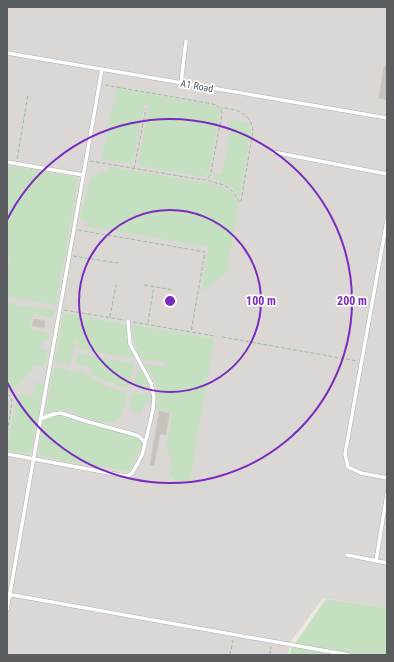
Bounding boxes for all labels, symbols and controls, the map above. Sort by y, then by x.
street label: A1 Road [180,78,214,94]
centre of rings [163,294,177,308]
text: 100 m [246,294,276,308]
text: 200 m [337,294,367,308]

